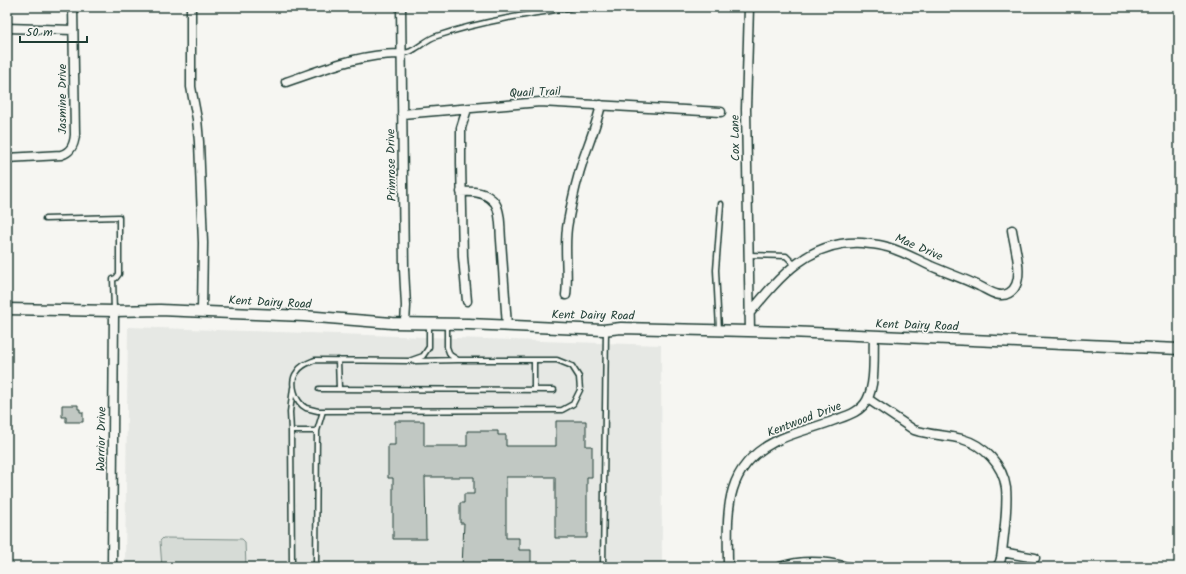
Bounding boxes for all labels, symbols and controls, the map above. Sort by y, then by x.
scale bar [20,18,87,44]
text: 50 m [26,23,53,42]
street label: Jasmine Drive [53,63,72,134]
street label: Quail Trail [509,82,561,103]
street label: Cox Lane [726,114,745,161]
street label: Primrose Drive [381,128,402,201]
street label: Mae Drive [892,229,946,266]
street label: Kent Dairy Road [228,291,313,314]
street label: Kent Dairy Road [551,305,636,326]
street label: Kent Dairy Road [875,315,960,336]
street label: Kentwood Drive [764,396,845,442]
street label: Warrior Drive [91,406,112,472]

